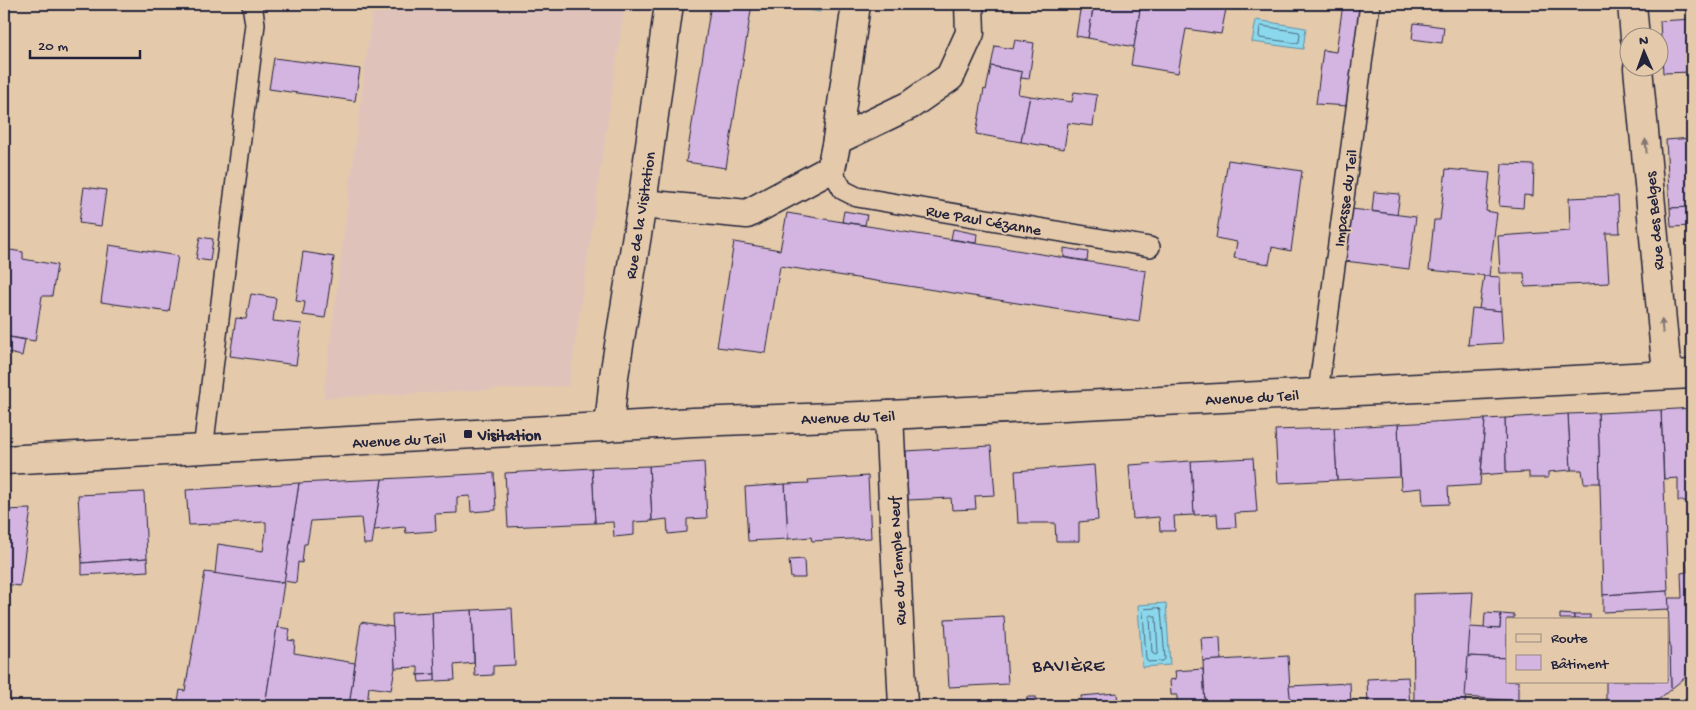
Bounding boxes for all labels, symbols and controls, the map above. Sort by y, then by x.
scale bar [30,28,140,60]
north arrow [1618,28,1668,78]
text: N [1639,33,1648,50]
text: 20 m [38,38,68,56]
one-way arrow [1641,138,1649,154]
street label: Impasse du Teil [1331,149,1364,248]
street label: Rue de la Visitation [623,150,662,281]
street label: Rue des Belges [1643,170,1670,271]
street label: Rue Paul Cézanne [924,203,1043,242]
one-way arrow [1658,317,1666,333]
street label: Avenue du Teil [1205,388,1300,411]
street label: Avenue du Teil [801,408,895,431]
marker: Visitation [462,428,474,440]
place label: Visitation [477,428,541,447]
street label: Avenue du Teil [352,431,447,454]
street label: Rue du Temple Neuf [887,495,912,626]
legend [1506,618,1668,682]
text: Route [1551,630,1588,648]
text: Bâtiment [1550,656,1610,674]
district label: BAVIÈRE [1031,657,1106,678]

